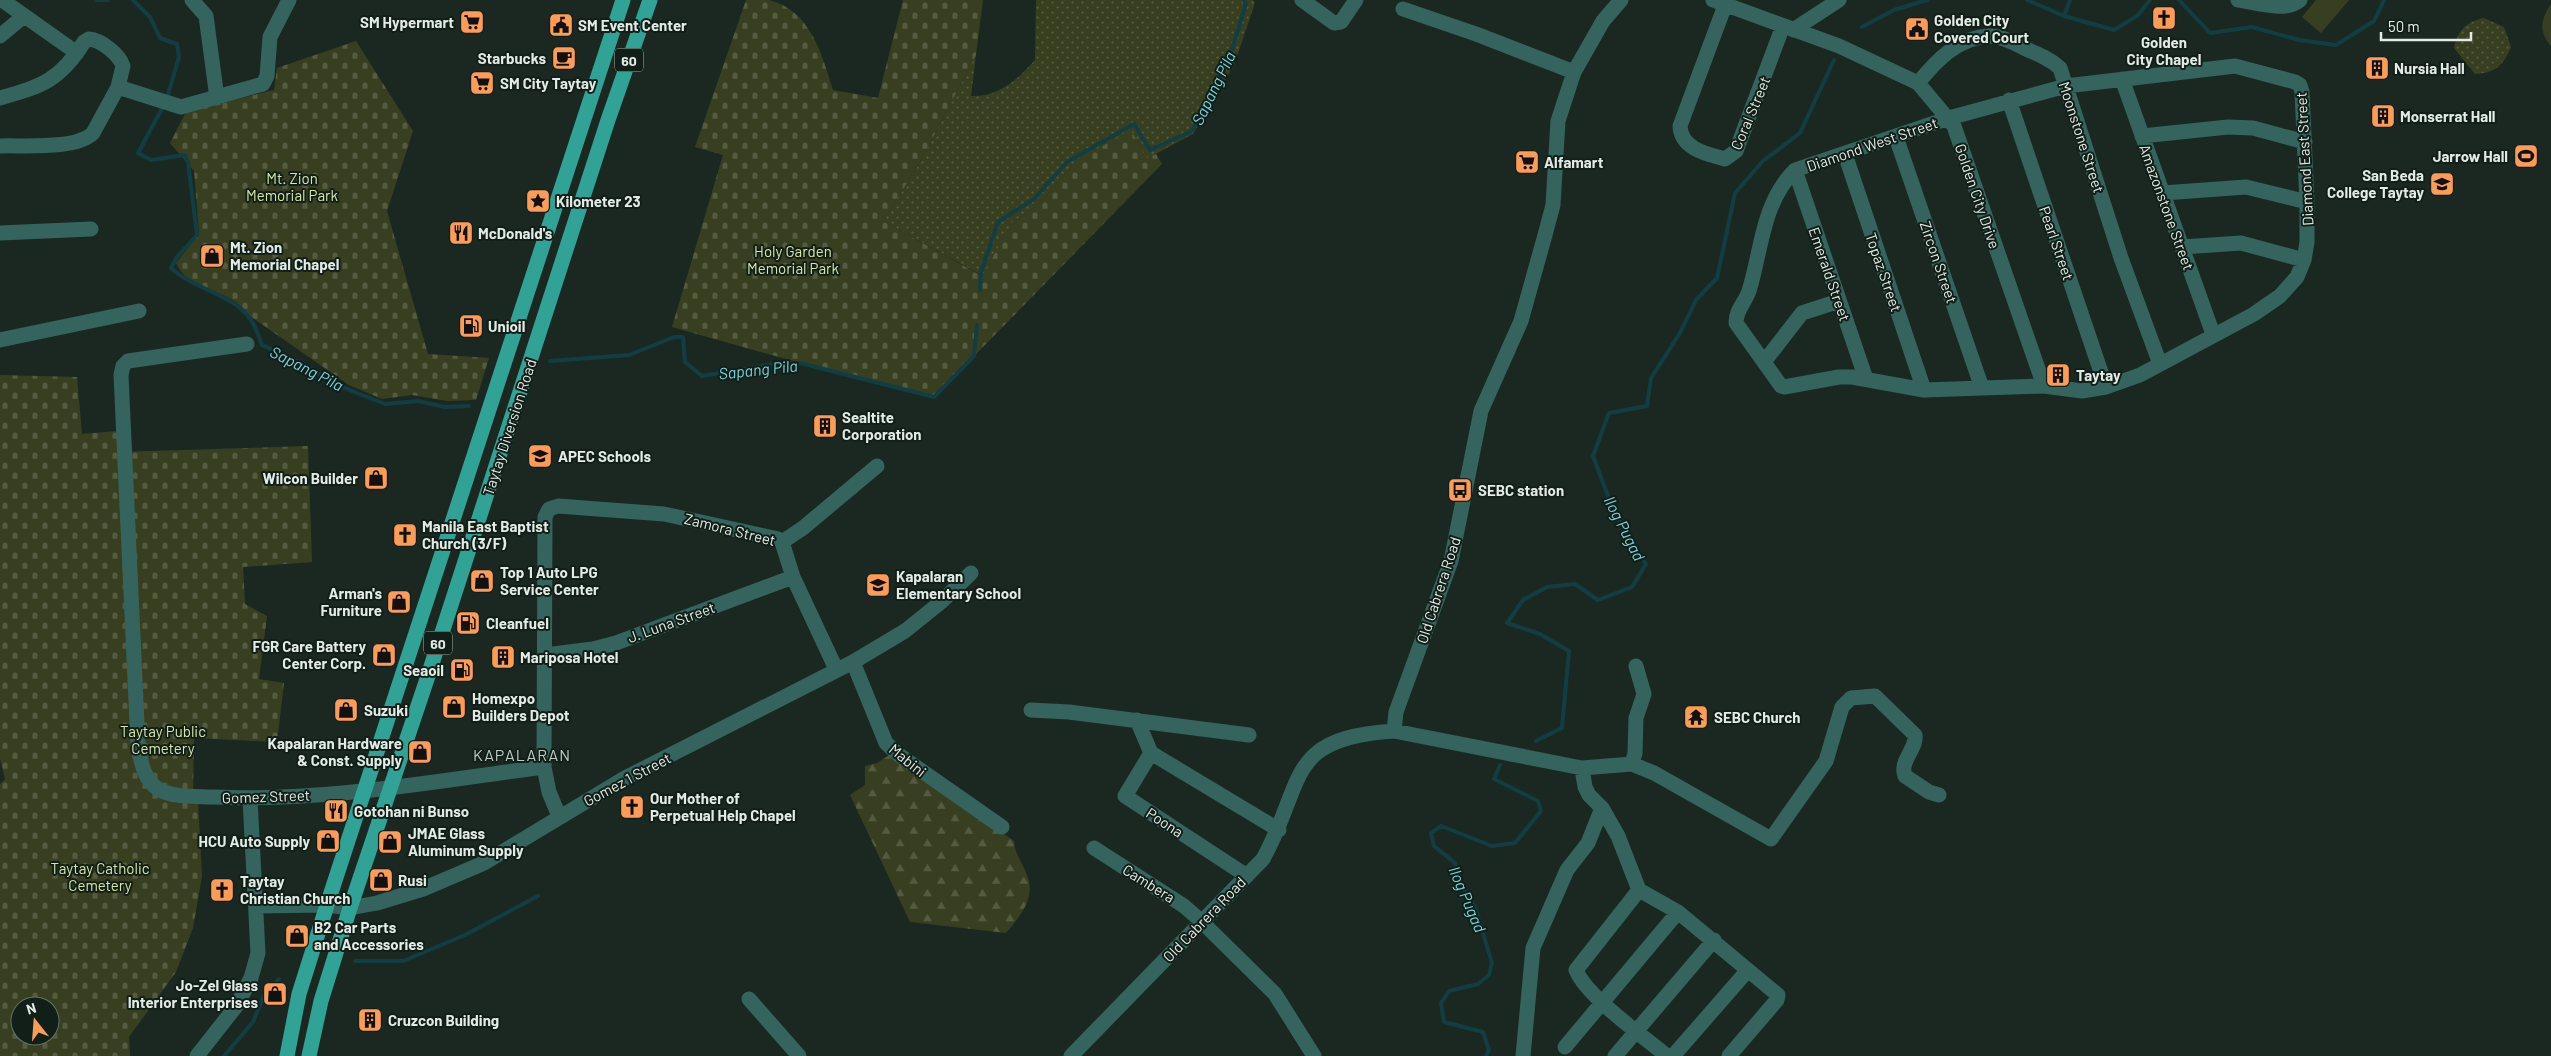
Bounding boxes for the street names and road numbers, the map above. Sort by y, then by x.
road number: 60 [615,48,643,72]
street label: Coral Street [1727,74,1773,152]
street label: Moonstone Street [2056,79,2108,195]
street label: Diamond East Street [2292,92,2316,226]
street label: Diamond West Street [1804,113,1940,175]
street label: Golden City Drive [1952,141,2004,251]
street label: Amazonstone Street [2136,142,2198,272]
street label: Pearl Street [2036,204,2078,282]
street label: Zircon Street [1917,219,1961,305]
street label: Emerald Street [1806,225,1854,323]
street label: Topaz Street [1862,230,1906,314]
street label: Taytay Diversion Road [478,356,540,498]
street label: Zamora Street [682,509,778,549]
street label: Old Cabrera Road [1412,534,1464,646]
street label: J. Luna Street [625,598,717,646]
road number: 60 [424,632,452,654]
street label: Mabini [886,740,930,780]
street label: Gomez 1 Street [580,748,674,810]
street label: Gomez Street [222,785,310,807]
street label: Poona [1143,803,1187,841]
street label: Cambera [1120,860,1178,906]
street label: Old Cabrera Road [1159,873,1249,965]

